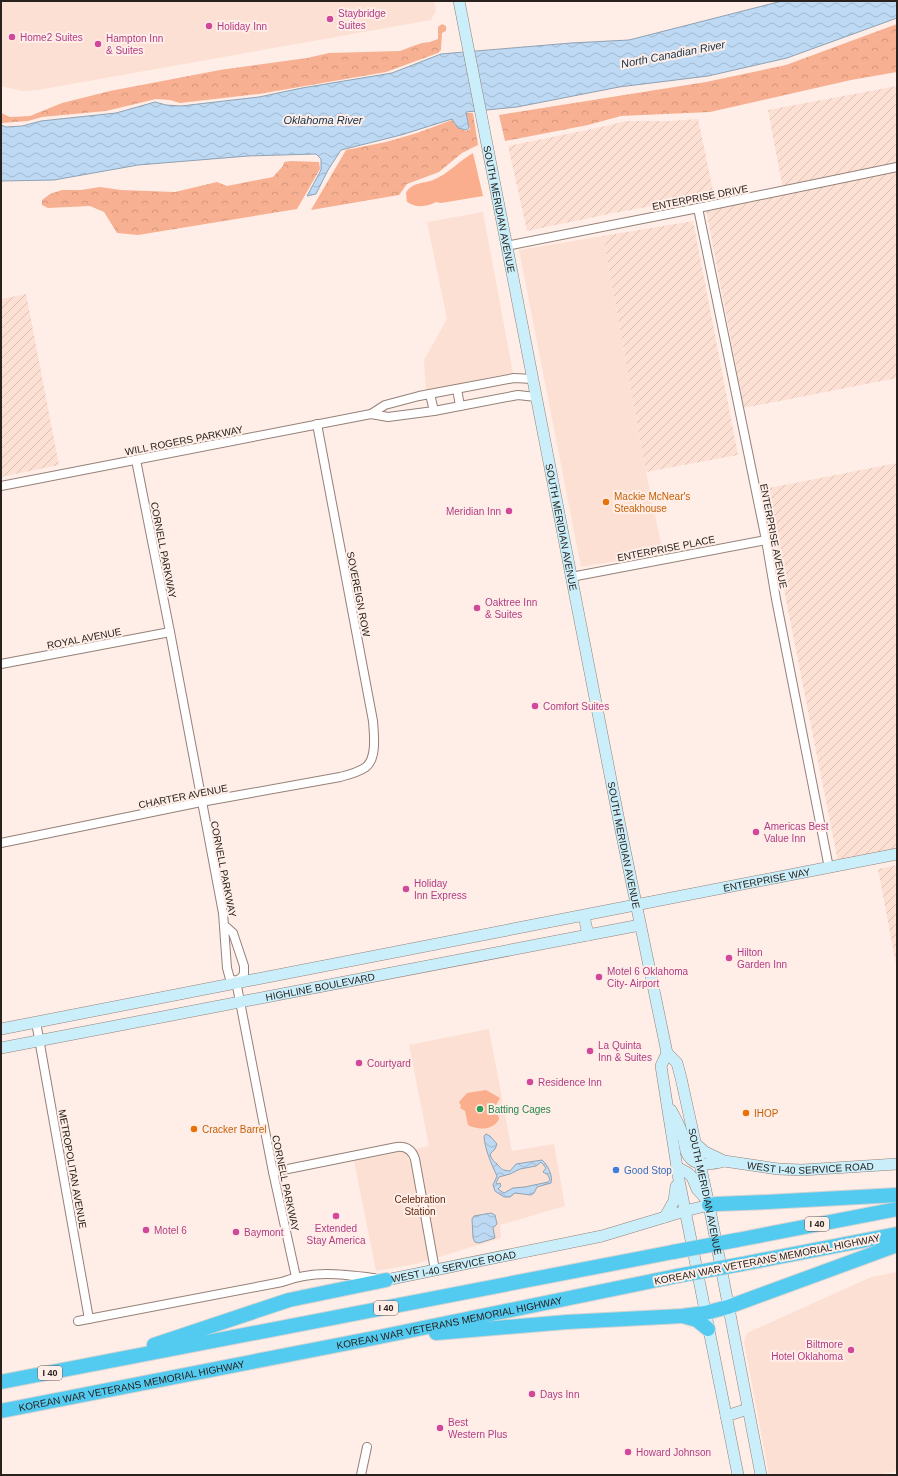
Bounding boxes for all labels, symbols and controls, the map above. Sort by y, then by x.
place label: Staybridge Suites [338,8,386,31]
marker: Staybridge Suites [325,14,335,24]
marker: Holiday Inn [204,21,214,31]
place label: Holiday Inn [217,21,267,32]
marker: Home2 Suites [7,32,17,42]
place label: Home2 Suites [20,32,83,43]
place label: Hampton Inn & Suites [106,33,163,56]
water label: North Canadian River [620,38,727,70]
marker: Hampton Inn & Suites [93,39,103,49]
water label: Oklahoma River [284,114,364,126]
street label: SOUTH MERIDIAN AVENUE [481,145,517,274]
street label: ENTERPRISE DRIVE [651,183,749,212]
street label: WILL ROGERS PARKWAY [124,424,244,457]
street label: SOUTH MERIDIAN AVENUE [543,463,579,592]
street label: ENTERPRISE AVENUE [758,483,789,590]
place label: Mackie McNear's Steakhouse [614,491,690,514]
marker: Mackie McNear's Steakhouse [601,497,611,507]
street label: CORNELL PARKWAY [149,501,178,599]
place label: Meridian Inn [446,506,501,517]
marker: Meridian Inn [504,506,514,516]
street label: ENTERPRISE PLACE [616,534,716,563]
street label: SOVEREIGN ROW [345,550,372,638]
place label: Oaktree Inn & Suites [485,597,537,620]
marker: Oaktree Inn & Suites [472,603,482,613]
street label: ROYAL AVENUE [46,626,122,651]
marker: Comfort Suites [530,701,540,711]
place label: Comfort Suites [543,701,609,712]
street label: SOUTH MERIDIAN AVENUE [605,781,642,910]
street label: CHARTER AVENUE [137,782,229,811]
street label: CORNELL PARKWAY [209,820,238,918]
place label: Americas Best Value Inn [764,821,829,844]
marker: Americas Best Value Inn [751,827,761,837]
street label: ENTERPRISE WAY [722,866,811,894]
place label: Holiday Inn Express [414,878,467,901]
marker: Holiday Inn Express [401,884,411,894]
place label: Hilton Garden Inn [737,947,787,970]
marker: Hilton Garden Inn [724,953,734,963]
place label: Motel 6 Oklahoma City- Airport [607,966,689,989]
street label: HIGHLINE BOULEVARD [265,971,376,1003]
marker: Motel 6 Oklahoma City- Airport [594,972,604,982]
place label: La Quinta Inn & Suites [598,1040,652,1063]
marker: La Quinta Inn & Suites [585,1046,595,1056]
marker: Courtyard [354,1058,364,1068]
place label: Courtyard [367,1058,411,1069]
marker: Residence Inn [525,1077,535,1087]
place label: Residence Inn [538,1077,602,1088]
marker: Batting Cages [475,1104,485,1114]
place label: Batting Cages [488,1104,551,1115]
marker: IHOP [741,1108,751,1118]
place label: IHOP [754,1108,779,1119]
street label: METROPOLITAN AVENUE [57,1109,88,1230]
marker: Cracker Barrel [189,1124,199,1134]
place label: Cracker Barrel [202,1124,266,1135]
street label: SOUTH MERIDIAN AVENUE [686,1127,724,1256]
street label: CORNELL PARKWAY [270,1134,301,1232]
street label: WEST I-40 SERVICE ROAD [746,1159,874,1176]
marker: Good Stop [611,1165,621,1175]
place label: Good Stop [624,1165,672,1176]
park label: Celebration Station [394,1194,446,1217]
marker: Extended Stay America [331,1211,341,1221]
road number: I 40 [805,1217,829,1231]
place label: Extended Stay America [307,1223,366,1246]
marker: Motel 6 [141,1225,151,1235]
place label: Motel 6 [154,1225,187,1236]
marker: Baymont [231,1227,241,1237]
place label: Baymont [244,1227,284,1238]
street label: KOREAN WAR VETERANS MEMORIAL HIGHWAY [653,1232,881,1287]
street label: WEST I-40 SERVICE ROAD [390,1249,517,1285]
street label: KOREAN WAR VETERANS MEMORIAL HIGHWAY [336,1295,564,1351]
road number: I 40 [374,1301,398,1315]
place label: Biltmore Hotel Oklahoma [771,1339,843,1362]
marker: Biltmore Hotel Oklahoma [846,1345,856,1355]
street label: KOREAN WAR VETERANS MEMORIAL HIGHWAY [18,1358,246,1413]
road number: I 40 [38,1366,62,1380]
marker: Days Inn [527,1389,537,1399]
place label: Days Inn [540,1389,579,1400]
place label: Best Western Plus [448,1417,507,1440]
marker: Best Western Plus [435,1423,445,1433]
marker: Howard Johnson [623,1447,633,1457]
place label: Howard Johnson [636,1447,711,1458]

